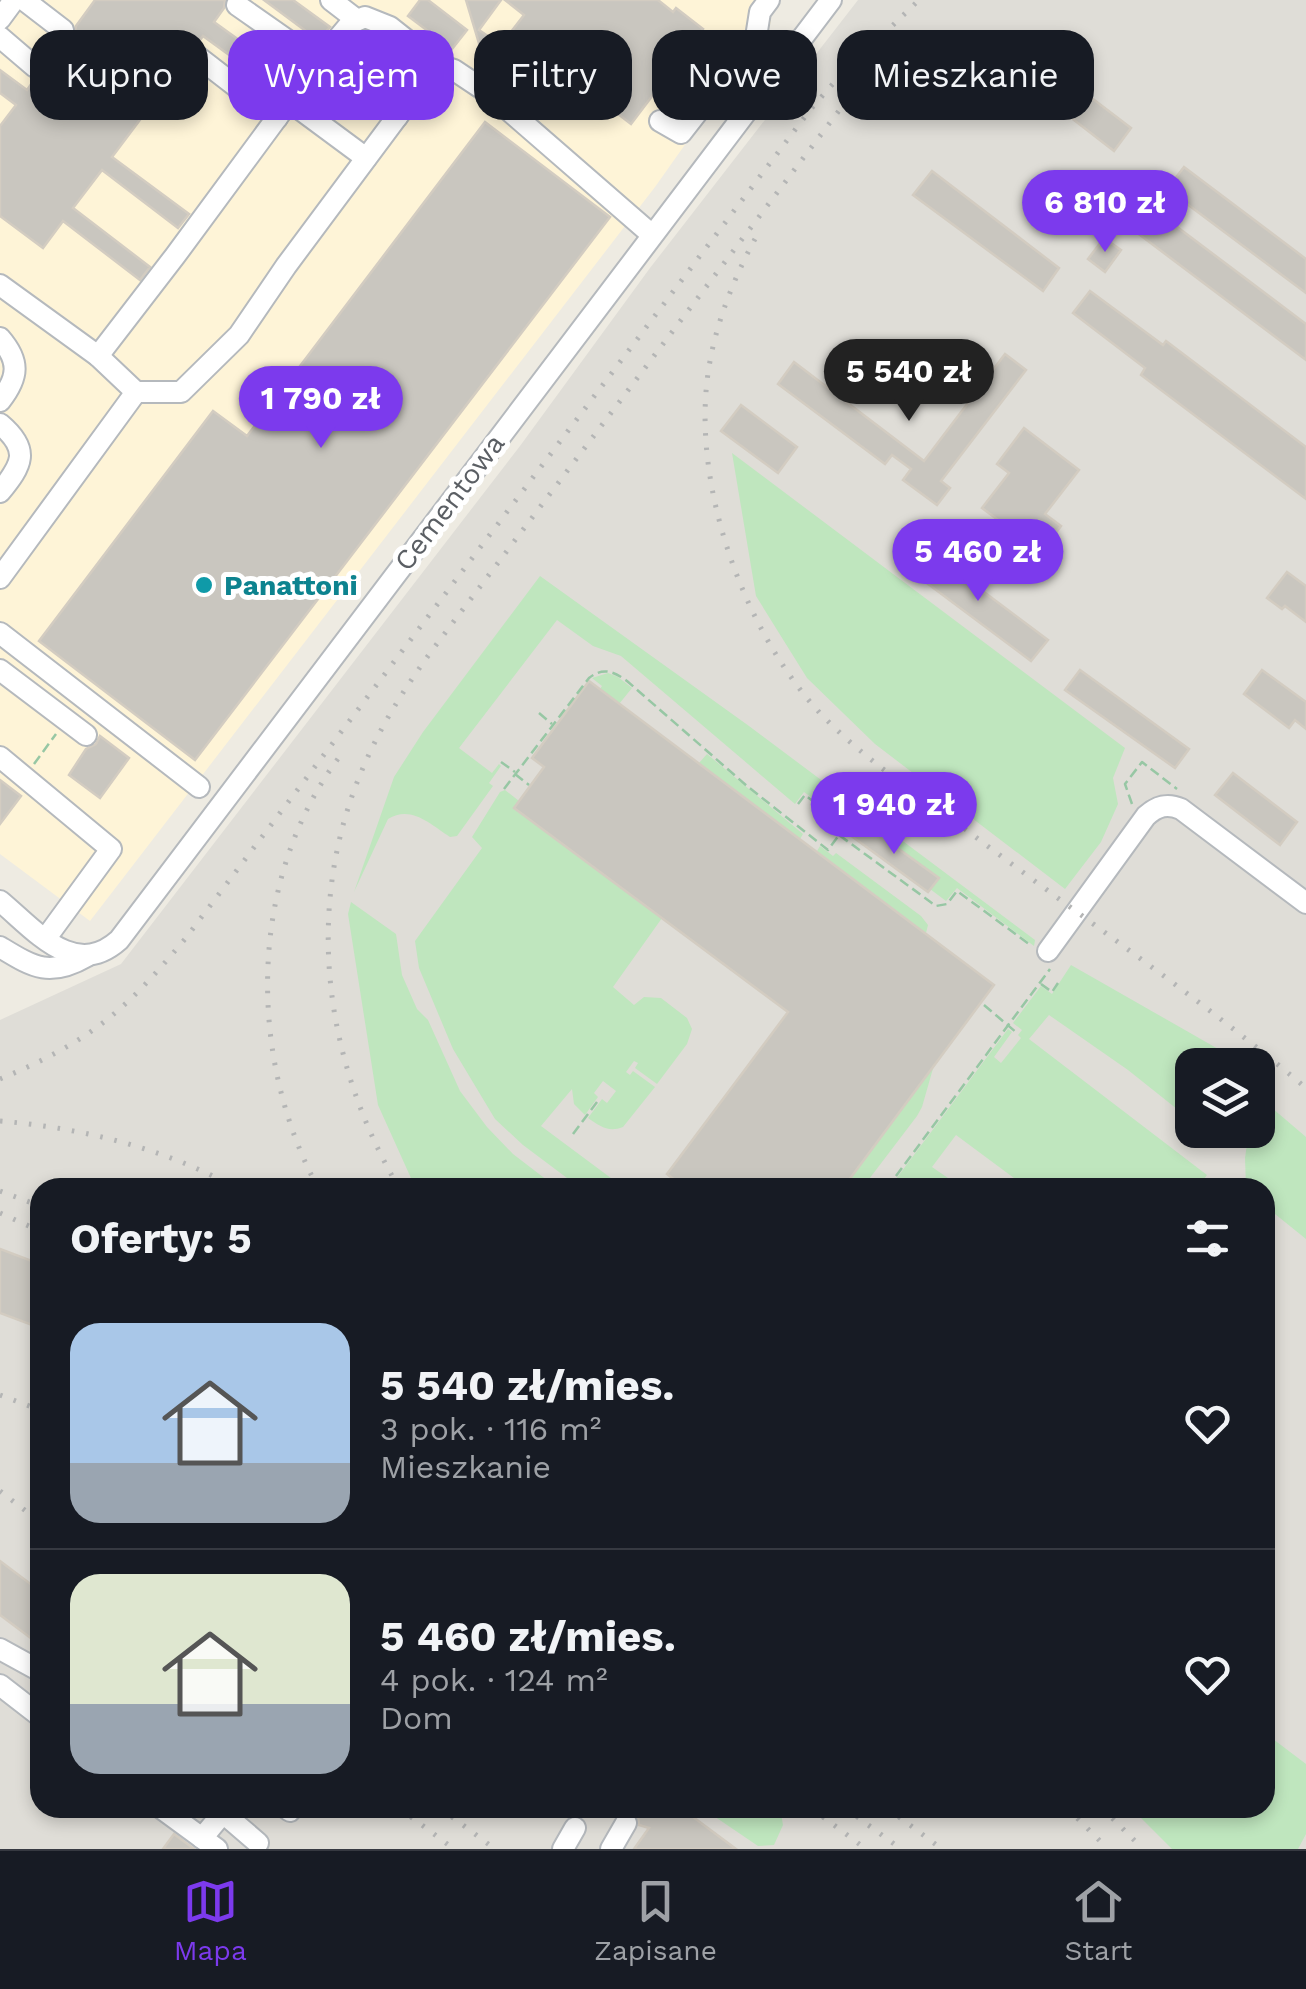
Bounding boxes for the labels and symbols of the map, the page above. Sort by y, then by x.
pin: 6 810 zł [1002,170,1208,255]
pin: 5 540 zł [806,339,1012,424]
pin: 1 790 zł [218,366,424,451]
street label: Cementowa [387,427,512,577]
pin: 5 460 zł [875,519,1081,604]
place label: Panattoni [224,569,358,602]
marker: Panattoni [193,574,215,596]
pin: 1 940 zł [791,772,997,857]

